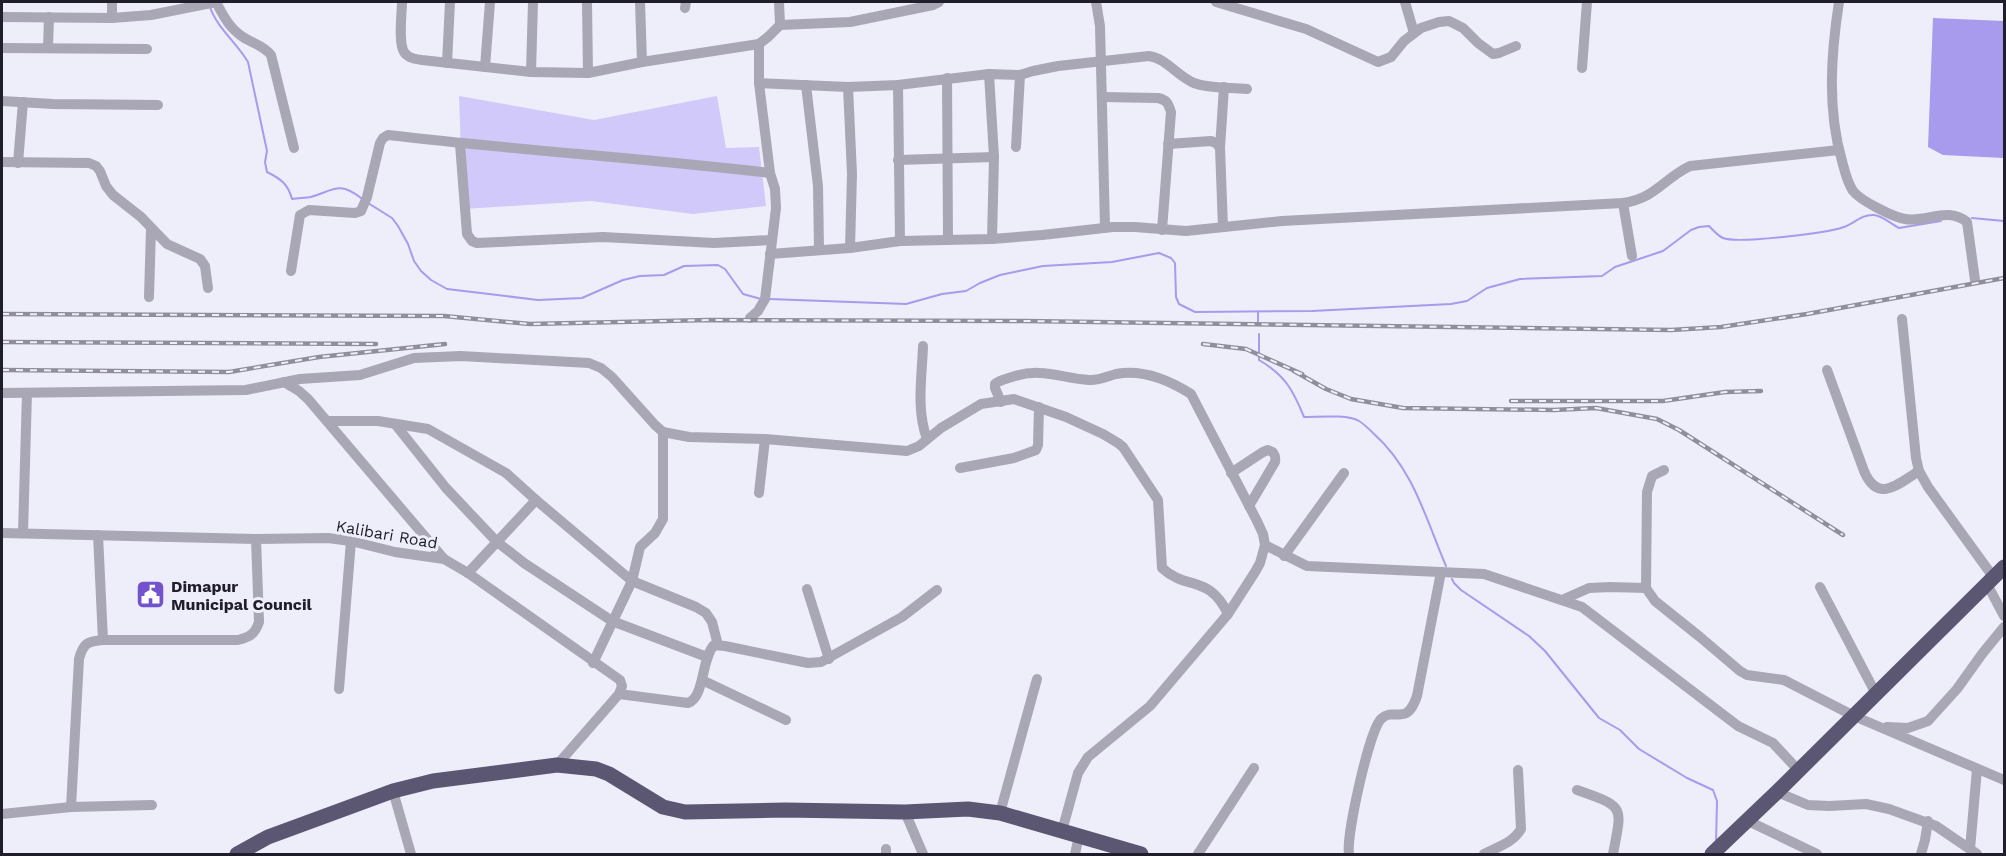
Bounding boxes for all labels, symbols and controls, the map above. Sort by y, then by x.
street label: Kalibari Road [335,516,439,553]
place label: Dimapur Municipal Council [171,577,313,614]
public building icon: Dimapur Municipal Council [134,579,166,611]

